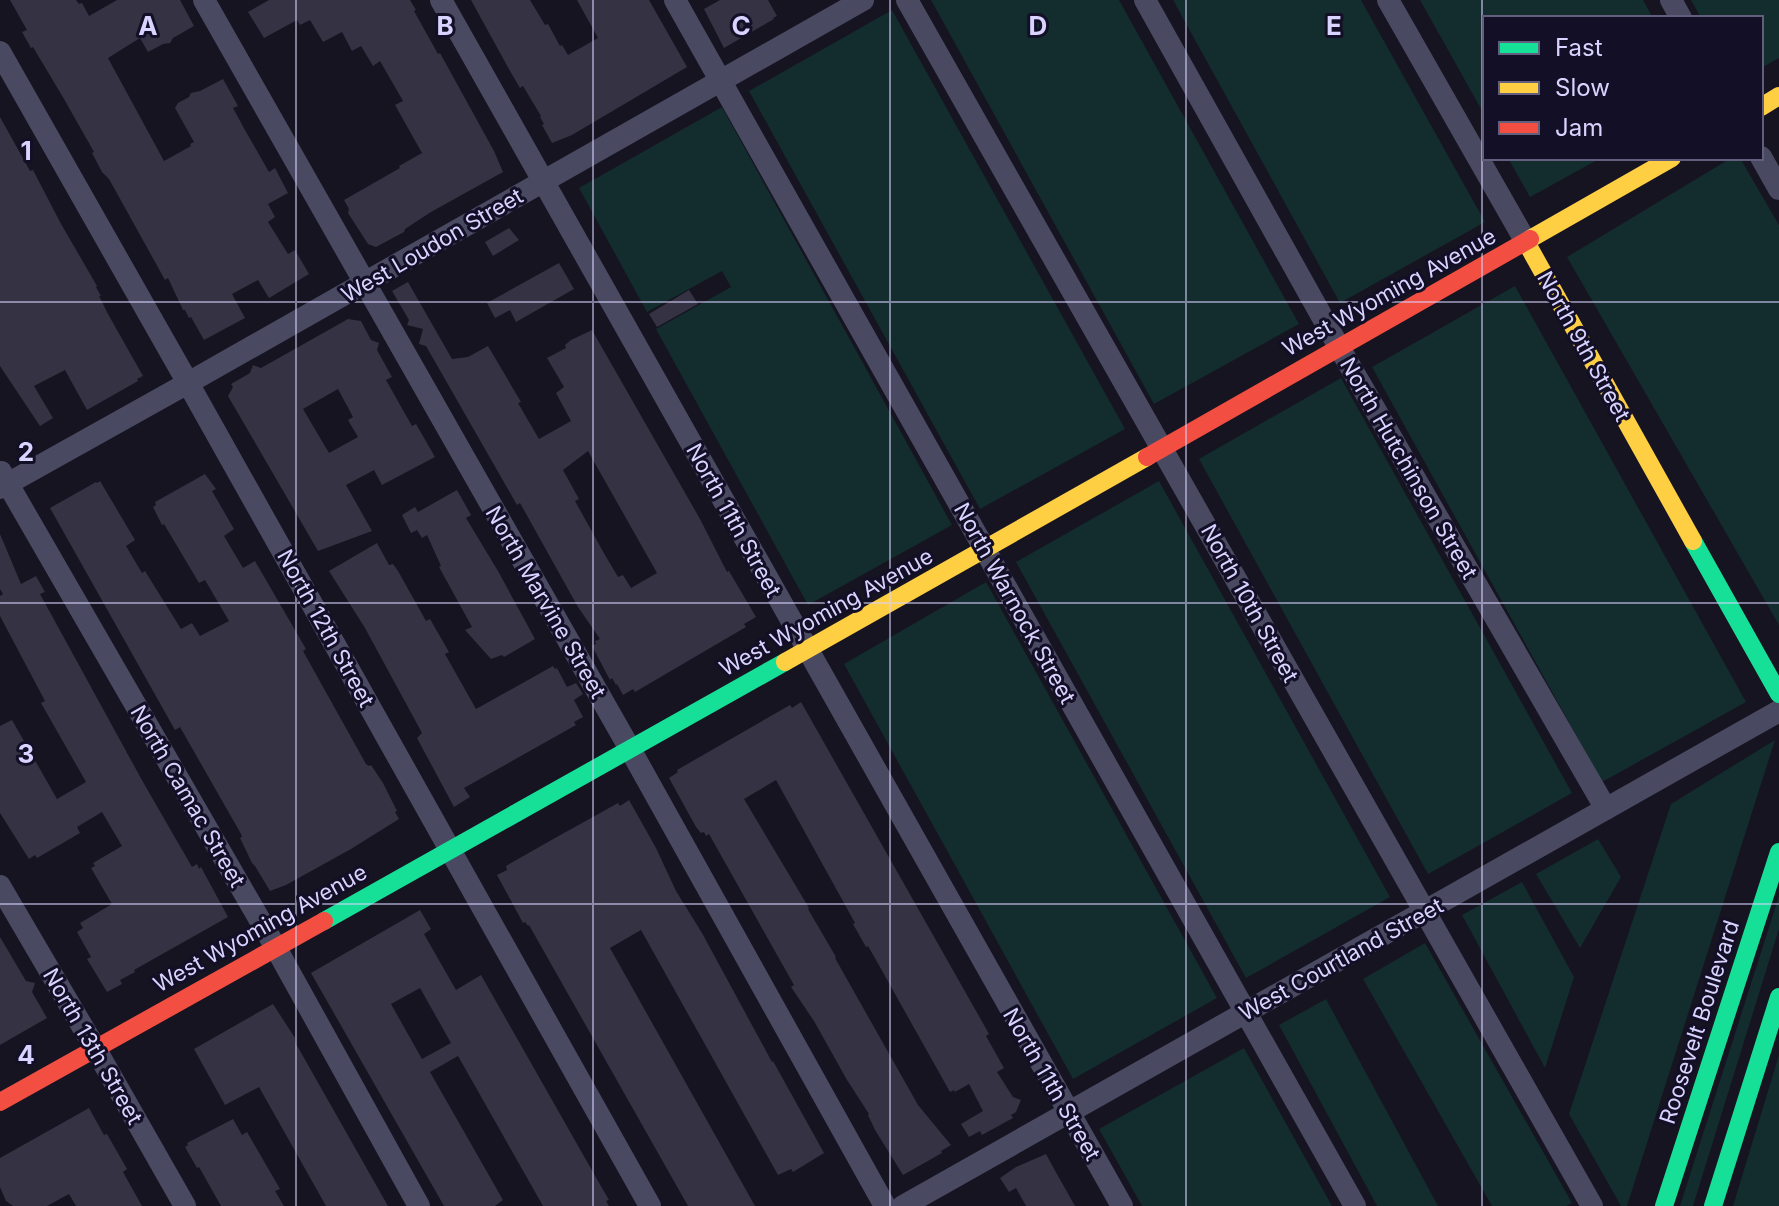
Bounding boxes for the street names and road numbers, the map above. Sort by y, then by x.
street label: West Loudon Street [337,183,527,307]
street label: West Wyoming Avenue [1278,223,1500,361]
street label: North 9th Street [1532,267,1636,425]
street label: North Hutchinson Street [1335,353,1483,583]
street label: North 11th Street [681,439,787,601]
street label: North Warnock Street [949,498,1081,708]
street label: North Marvine Street [480,501,612,703]
street label: North 10th Street [1196,520,1304,686]
street label: West Wyoming Avenue [715,543,937,681]
street label: North 12th Street [272,545,380,711]
street label: North Camac Street [125,700,251,892]
street label: West Wyoming Avenue [149,859,371,997]
street label: West Courtland Street [1235,892,1447,1026]
street label: Roosevelt Boulevard [1654,917,1744,1127]
street label: North 13th Street [38,963,148,1129]
street label: North 11th Street [998,1003,1106,1165]

